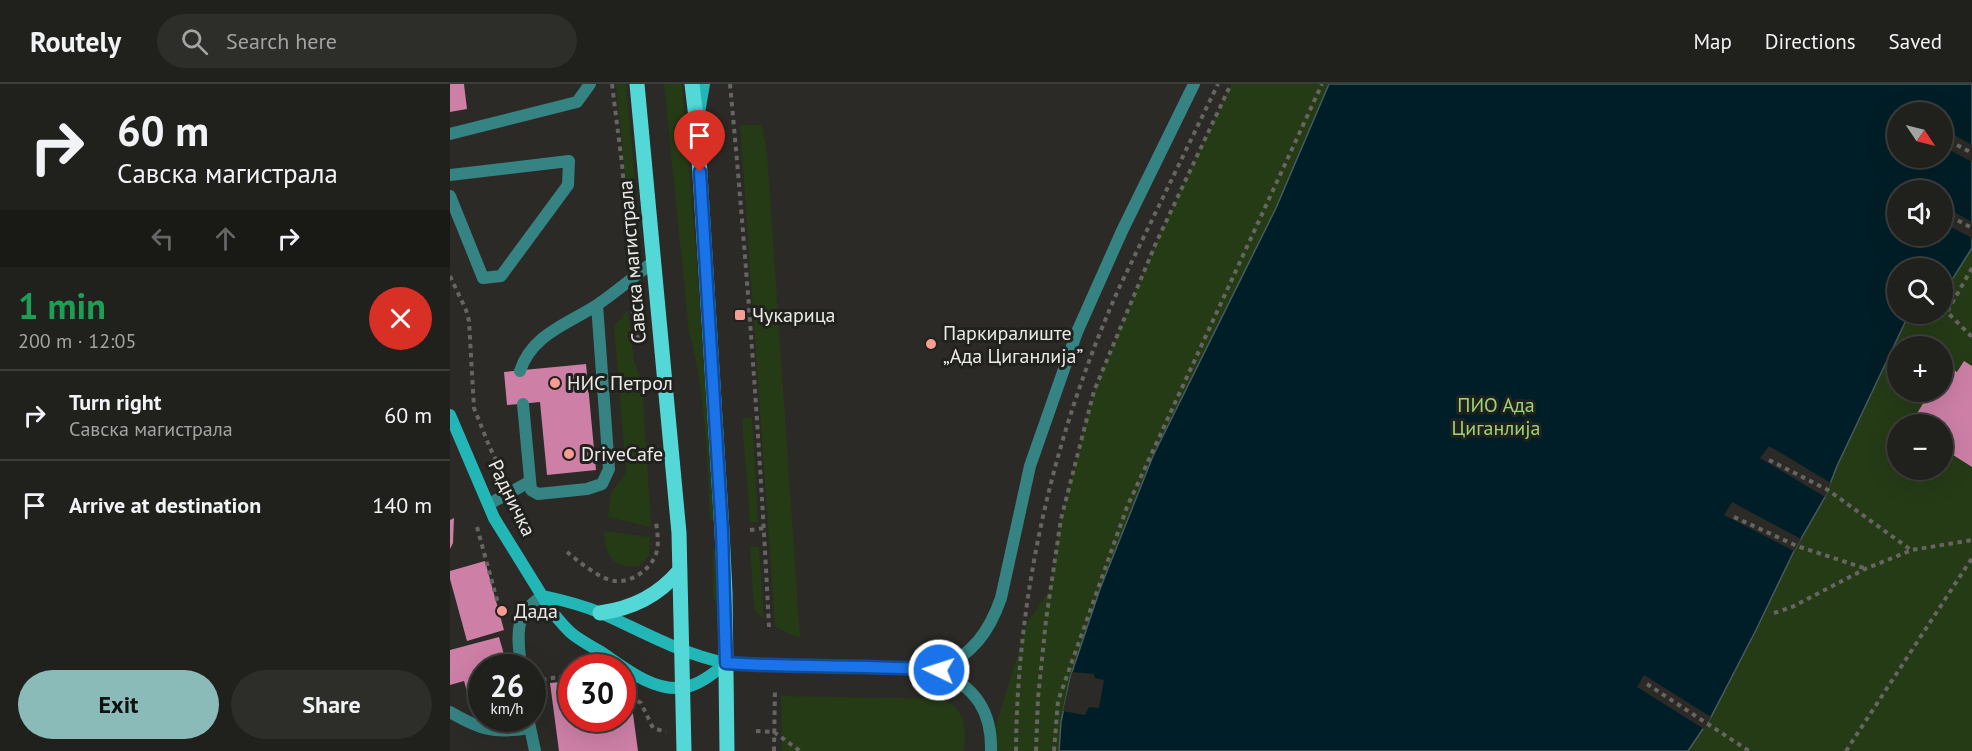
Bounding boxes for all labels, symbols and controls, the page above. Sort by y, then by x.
search box [157,14,577,68]
text: Routely [30,23,121,60]
icon: search [178,25,211,58]
text: Search here [226,27,337,55]
text: Map [1693,28,1732,55]
text: Directions [1765,28,1856,55]
text: Saved [1889,28,1942,55]
north arrow [1887,102,1953,168]
map controls [1887,102,1953,480]
text: 60 m [117,103,209,158]
icon: right [18,108,96,186]
pin [674,110,725,172]
icon: arrive [683,119,716,152]
text: Савска магистрала [117,156,338,190]
street label: Савска магистрала [612,179,652,345]
button: sound [1887,180,1953,246]
icon: left [146,222,179,255]
icon: ahead [209,222,242,255]
icon: right [272,222,305,255]
button: search [1887,258,1953,324]
text: 1 min [18,282,106,329]
button: close [369,287,432,350]
place label: Чукарица [752,302,836,328]
marker: Чукарица [733,308,747,322]
place label: Паркиралиште „Ада Циганлија” [943,320,1083,369]
text: 200 m · 12:05 [18,328,136,354]
button: + [1887,336,1953,402]
marker: Паркиралиште „Ада Циганлија” [924,337,938,351]
place label: НИС Петрол [567,370,673,396]
marker: НИС Петрол [548,376,562,390]
text: Turn right [69,388,161,416]
park label: ПИО Ада Циганлија [1452,392,1541,441]
icon: right [18,399,51,432]
text: 60 m [384,401,432,429]
button: − [1887,414,1953,480]
text: Савска магистрала [69,416,233,442]
place label: DriveCafe [581,441,663,467]
marker: DriveCafe [562,447,576,461]
street label: Радничка [482,455,542,541]
icon: arrive [18,489,51,522]
text: Arrive at destination [69,491,261,519]
text: 140 m [372,491,432,519]
place label: Дада [514,598,558,624]
marker: Дада [495,604,509,618]
position arrow [907,638,971,702]
speed limit sign: 30 [558,654,636,732]
text: 26 [490,666,524,705]
button: Exit [18,670,219,739]
button: Share [231,670,432,739]
text: km/h [491,699,523,718]

